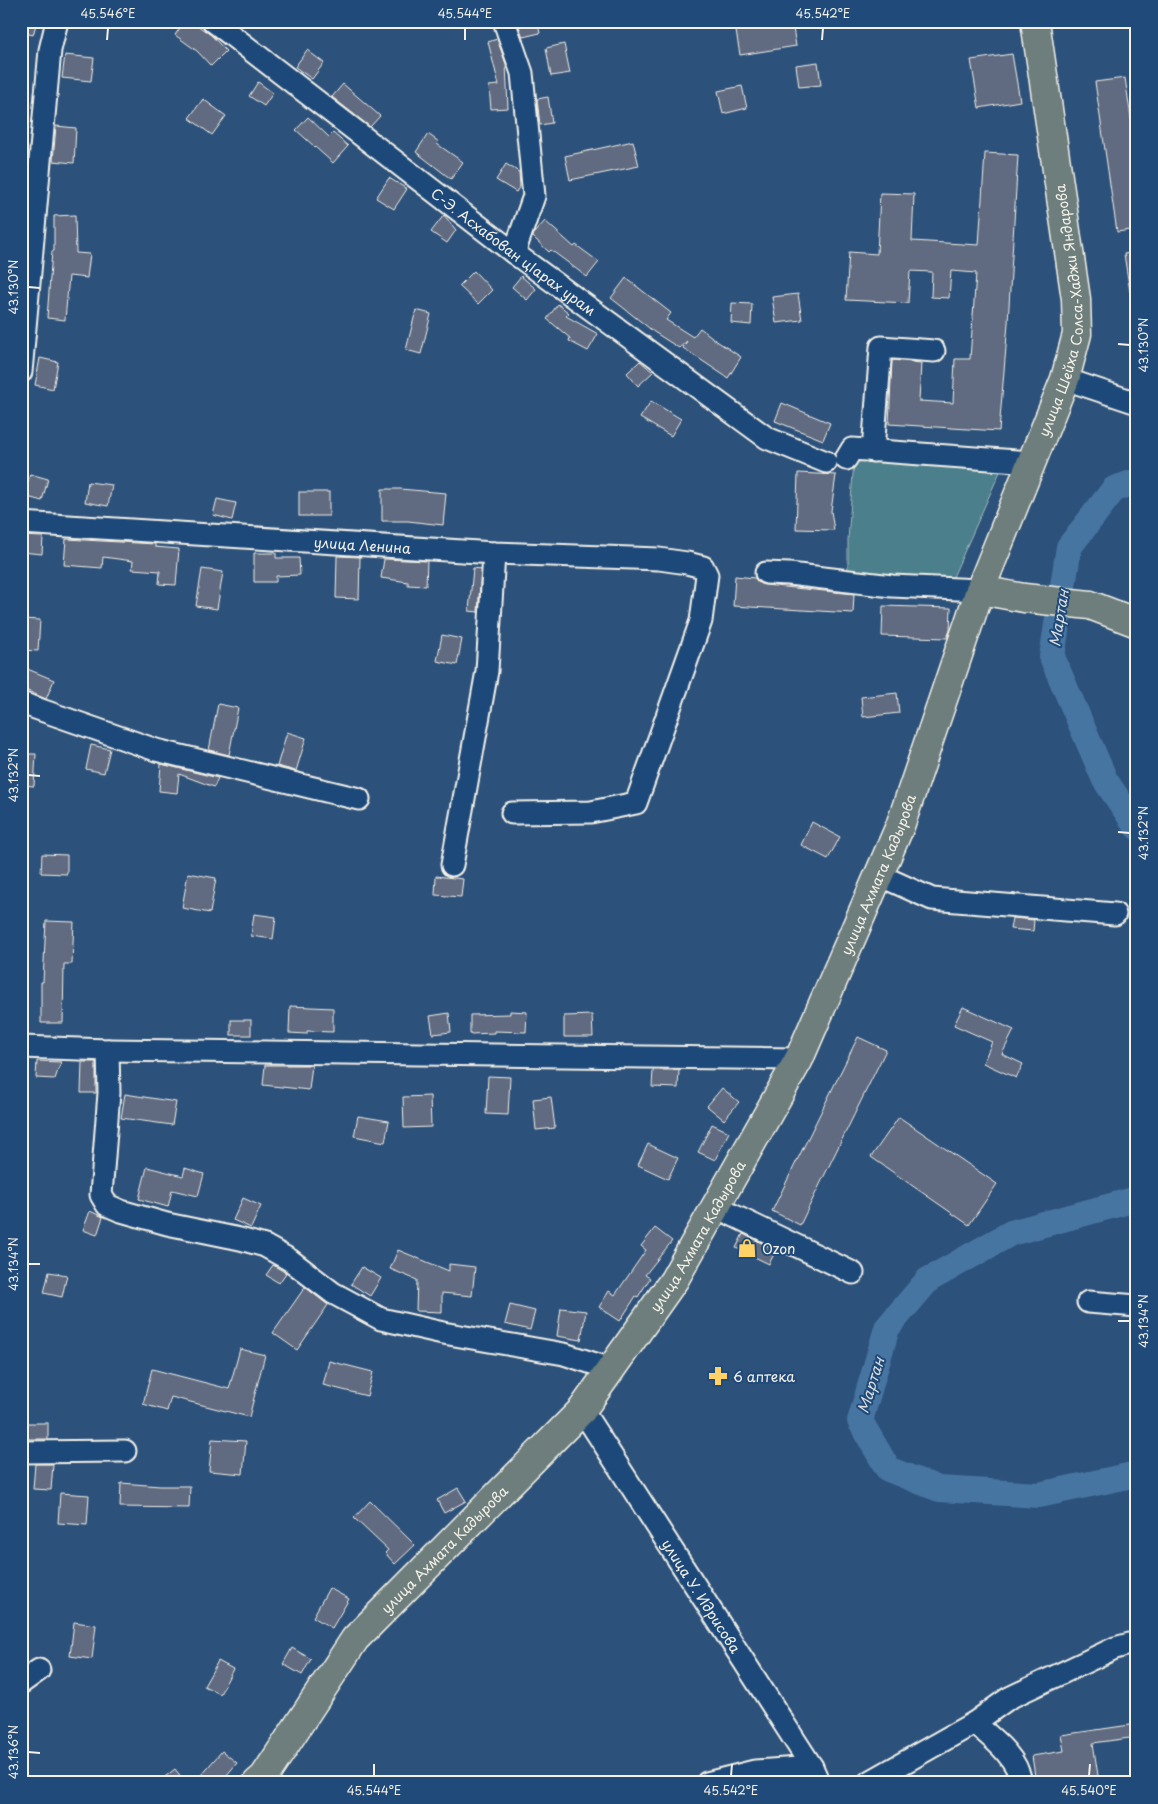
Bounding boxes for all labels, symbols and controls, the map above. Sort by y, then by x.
text: 45.546°E [81,4,136,22]
text: 45.544°E [438,4,492,22]
text: 45.542°E [796,4,850,22]
street label: С-Э. Асхабован цIарах урам [427,182,601,320]
street label: улица Шейха Солса-Хаджи Яндарова [1033,183,1088,439]
text: 43.130°N [4,260,22,315]
text: 43.130°N [1134,318,1152,373]
street label: улица Ленина [313,531,412,558]
water label: Мартан [1042,586,1074,648]
text: 43.132°N [4,748,22,802]
street label: улица Ахмата Кадырова [835,791,921,958]
text: 43.132°N [1134,806,1152,860]
street label: улица Ахмата Кадырова [644,1156,750,1316]
text: 43.134°N [4,1237,22,1291]
shop icon: Ozon [736,1237,758,1259]
place label: Ozon [762,1238,795,1259]
text: 43.134°N [1134,1294,1152,1348]
water label: Мартан [851,1352,890,1416]
pharmacy icon: 6 аптека [707,1365,729,1387]
place label: 6 аптека [733,1366,795,1387]
street label: улица Ахмата Кадырова [376,1480,512,1618]
street label: улица У. Идрисова [657,1535,746,1657]
text: 43.136°N [4,1725,22,1779]
text: 45.544°E [347,1781,401,1799]
text: 45.542°E [704,1781,758,1799]
text: 45.540°E [1061,1781,1117,1799]

